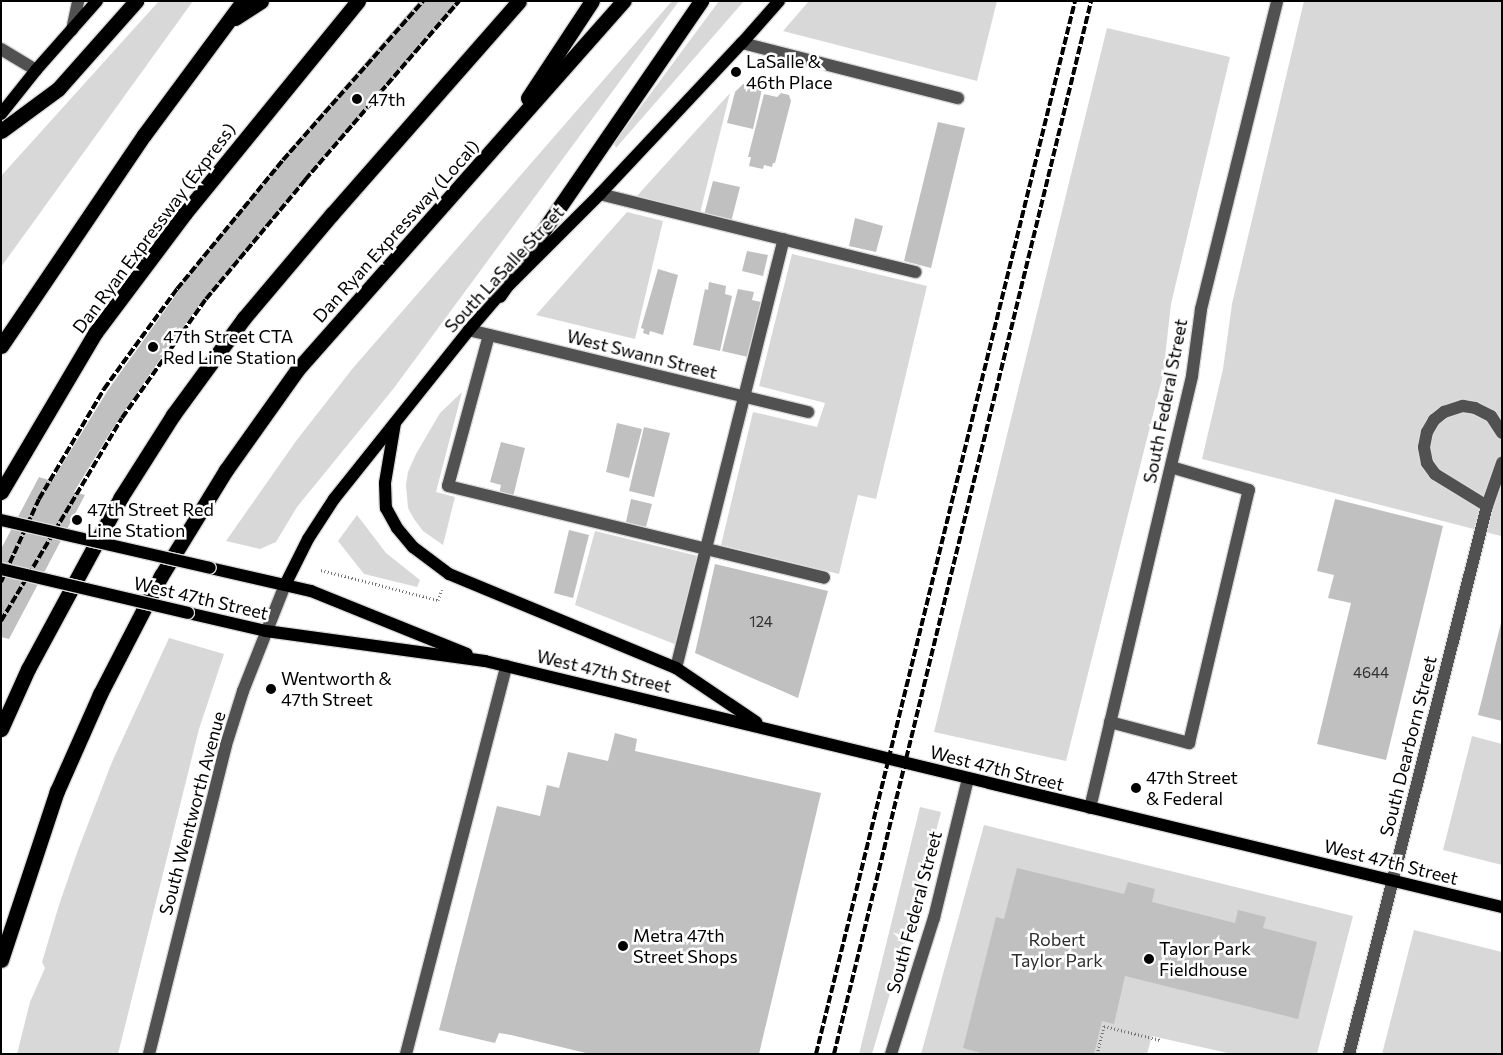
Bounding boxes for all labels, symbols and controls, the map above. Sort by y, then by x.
place label: LaSalle & 46th Place [746,51,833,94]
marker: LaSalle & 46th Place [730,66,742,78]
place label: 47th [368,88,406,110]
marker: 47th [350,92,364,106]
street label: Dan Ryan Expressway (Express) [68,119,240,337]
street label: Dan Ryan Expressway (Local) [308,135,484,327]
street label: South LaSalle Street [440,201,568,337]
street label: South Federal Street [1138,317,1192,485]
street label: West Swann Street [565,325,719,383]
place label: 47th Street CTA Red Line Station [163,326,296,368]
marker: 47th Street CTA Red Line Station [147,341,159,353]
place label: 47th Street Red Line Station [87,499,214,542]
marker: 47th Street Red Line Station [71,514,83,526]
street label: West 47th Street [132,572,270,624]
house number: 124 [749,613,773,631]
street label: West 47th Street [535,645,673,697]
street label: South Dearborn Street [1375,654,1441,838]
house number: 4644 [1353,664,1389,682]
place label: Wentworth & 47th Street [281,668,392,711]
marker: Wentworth & 47th Street [265,683,277,695]
street label: South Wentworth Avenue [154,709,230,917]
street label: West 47th Street [928,741,1066,795]
place label: 47th Street & Federal [1146,767,1238,810]
marker: 47th Street & Federal [1130,782,1142,794]
street label: South Federal Street [882,828,946,996]
street label: West 47th Street [1322,835,1460,889]
place label: Metra 47th Street Shops [633,925,738,968]
park label: Robert Taylor Park [1011,929,1103,972]
place label: Taylor Park Fieldhouse [1159,938,1251,981]
marker: Metra 47th Street Shops [617,940,629,952]
marker: Taylor Park Fieldhouse [1143,953,1155,965]

